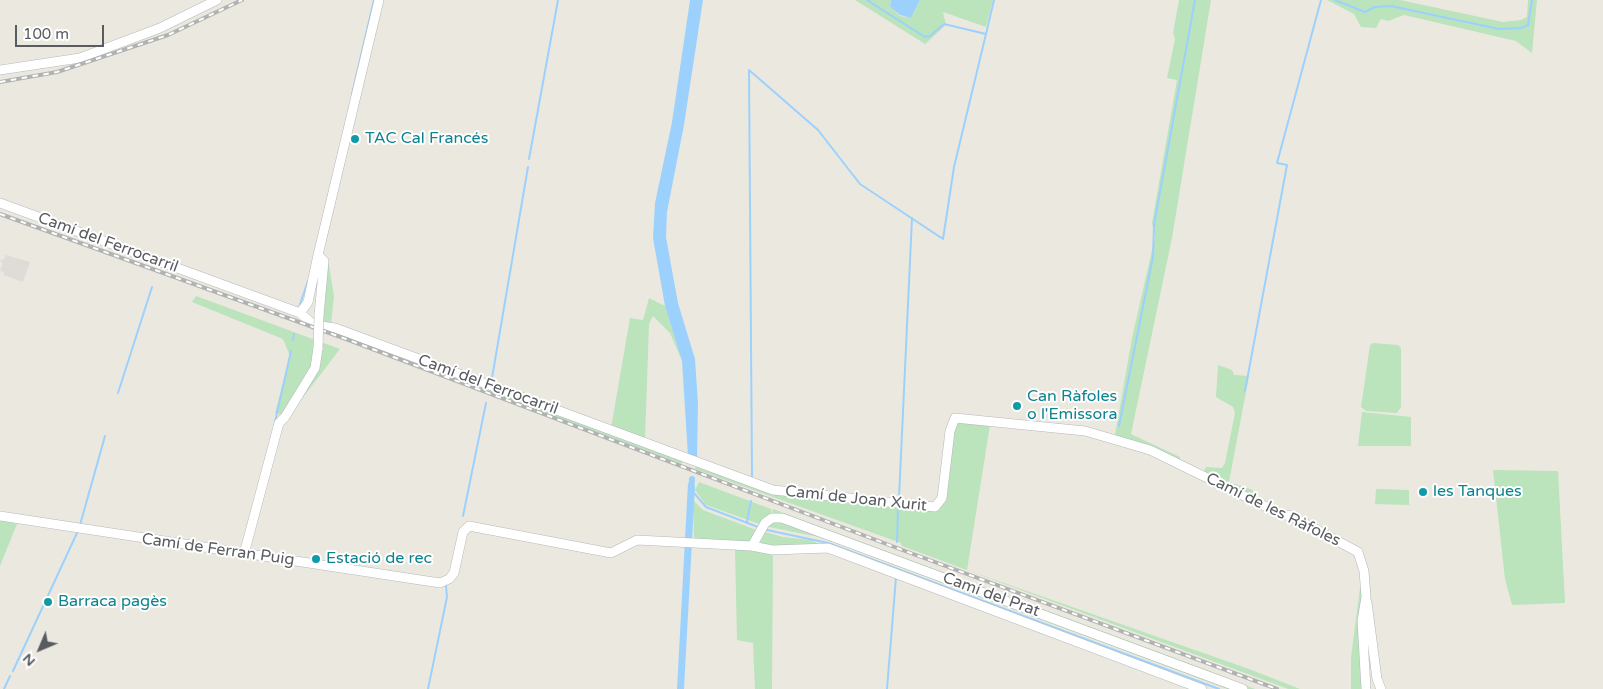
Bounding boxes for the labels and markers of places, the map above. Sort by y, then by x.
place label: TAC Cal Francés [365,129,488,149]
marker: TAC Cal Francés [349,133,361,145]
place label: Can Ràfoles o l'Emissora [1027,387,1117,425]
marker: Can Ràfoles o l'Emissora [1011,400,1023,412]
place label: les Tanques [1433,482,1522,502]
marker: les Tanques [1417,486,1429,498]
place label: Estació de rec [326,549,432,569]
marker: Estació de rec [310,553,322,565]
place label: Barraca pagès [58,592,167,612]
marker: Barraca pagès [42,596,54,608]

